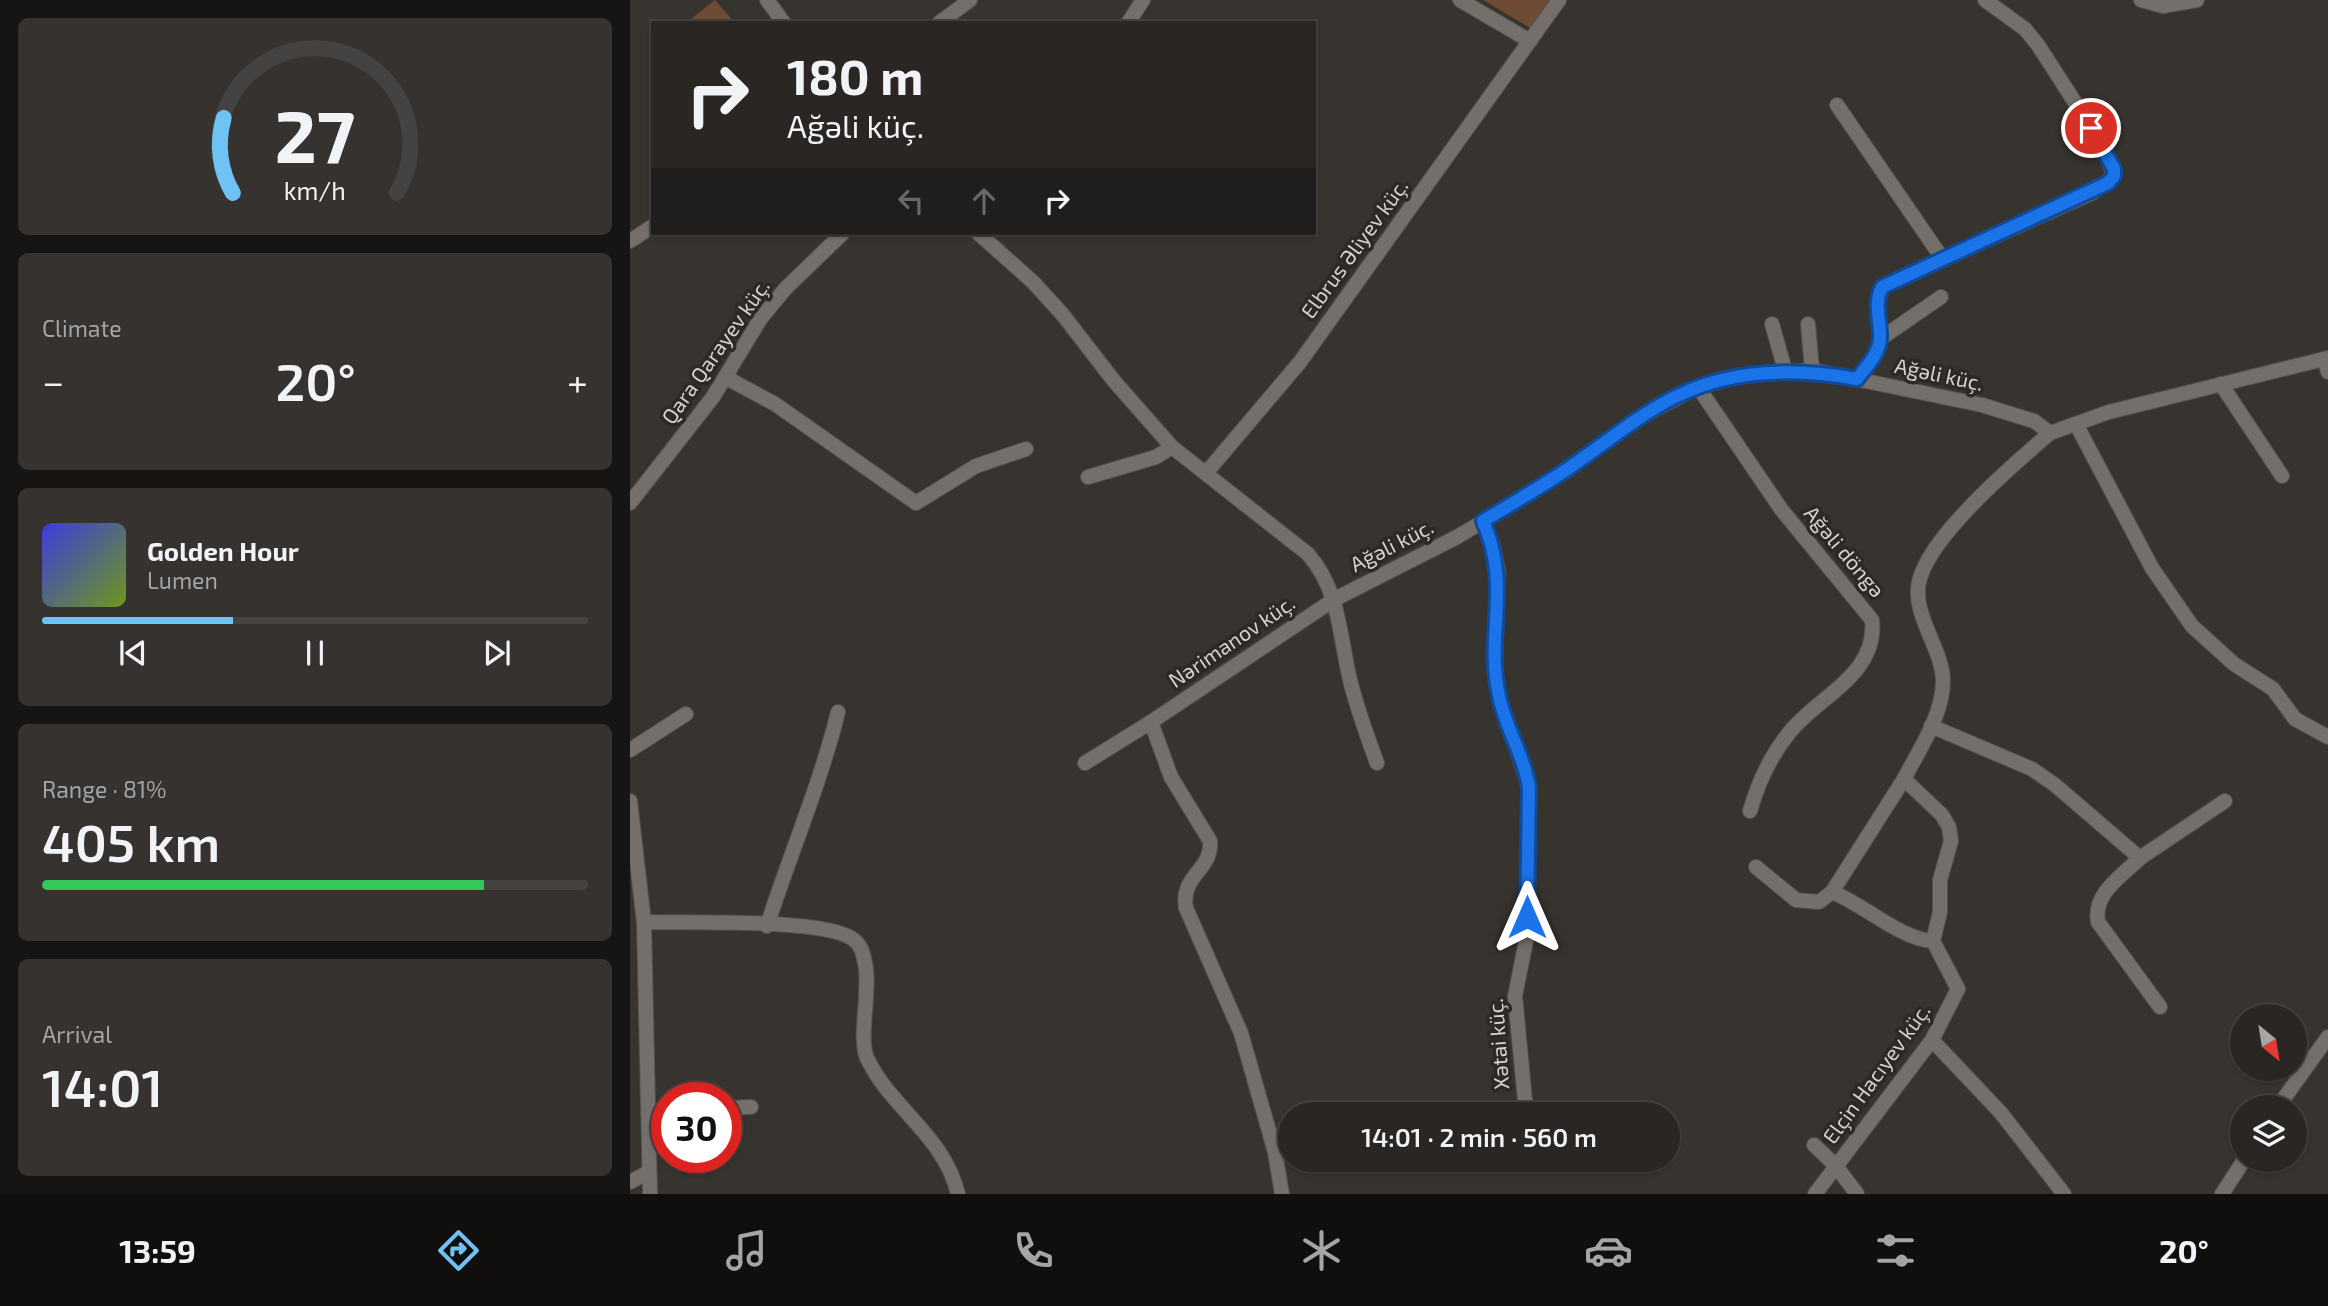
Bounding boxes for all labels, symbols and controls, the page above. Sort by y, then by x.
text: 180 m [787,46,923,105]
icon: right [672,49,763,140]
text: 27 [275,90,355,178]
pin [2061,98,2121,158]
text: Ağəli küç. [787,106,924,144]
icon: arrive [2072,109,2110,147]
text: km/h [284,174,346,204]
street label: Elbrus Əliyev küç. [1295,174,1414,324]
icon: left [892,182,930,220]
icon: ahead [965,182,1003,220]
icon: right [1038,182,1076,220]
street label: Qara Qarayev küç. [655,274,776,430]
text: Climate [42,314,122,342]
text: 20° [275,349,356,411]
street label: Ağəli küç. [1892,352,1986,397]
text: − [42,358,64,404]
text: + [567,358,588,404]
street label: Ağəli döngə [1800,500,1891,602]
street label: Ağəli küç. [1346,513,1438,578]
text: Golden Hour [147,535,299,566]
text: Lumen [147,566,218,594]
street label: Nərimanov küç. [1163,589,1300,694]
icon: previous [114,634,152,672]
icon: pause [296,634,334,672]
icon: next [478,634,516,672]
text: Range · 81% [42,775,167,803]
text: 405 km [42,810,220,872]
position arrow [1490,880,1564,954]
street label: Xətai küç. [1482,998,1515,1090]
street label: Elçin Hacıyev küç. [1817,998,1937,1149]
north arrow [2230,1004,2306,1082]
map controls [2230,1004,2307,1172]
text: Arrival [42,1020,112,1048]
text: 14:01 [42,1055,163,1117]
speed limit sign: 30 [651,1082,742,1173]
button: layers [2230,1095,2307,1172]
text: 14:01 · 2 min · 560 m [1361,1121,1597,1152]
icon: directions [434,1226,483,1275]
icon: music [722,1226,771,1275]
icon: phone [1009,1226,1058,1275]
icon: climate [1297,1226,1346,1275]
icon: car [1584,1226,1633,1275]
icon: filters [1871,1226,1920,1275]
text: 13:59 [119,1231,196,1269]
text: 20° [2159,1231,2209,1269]

